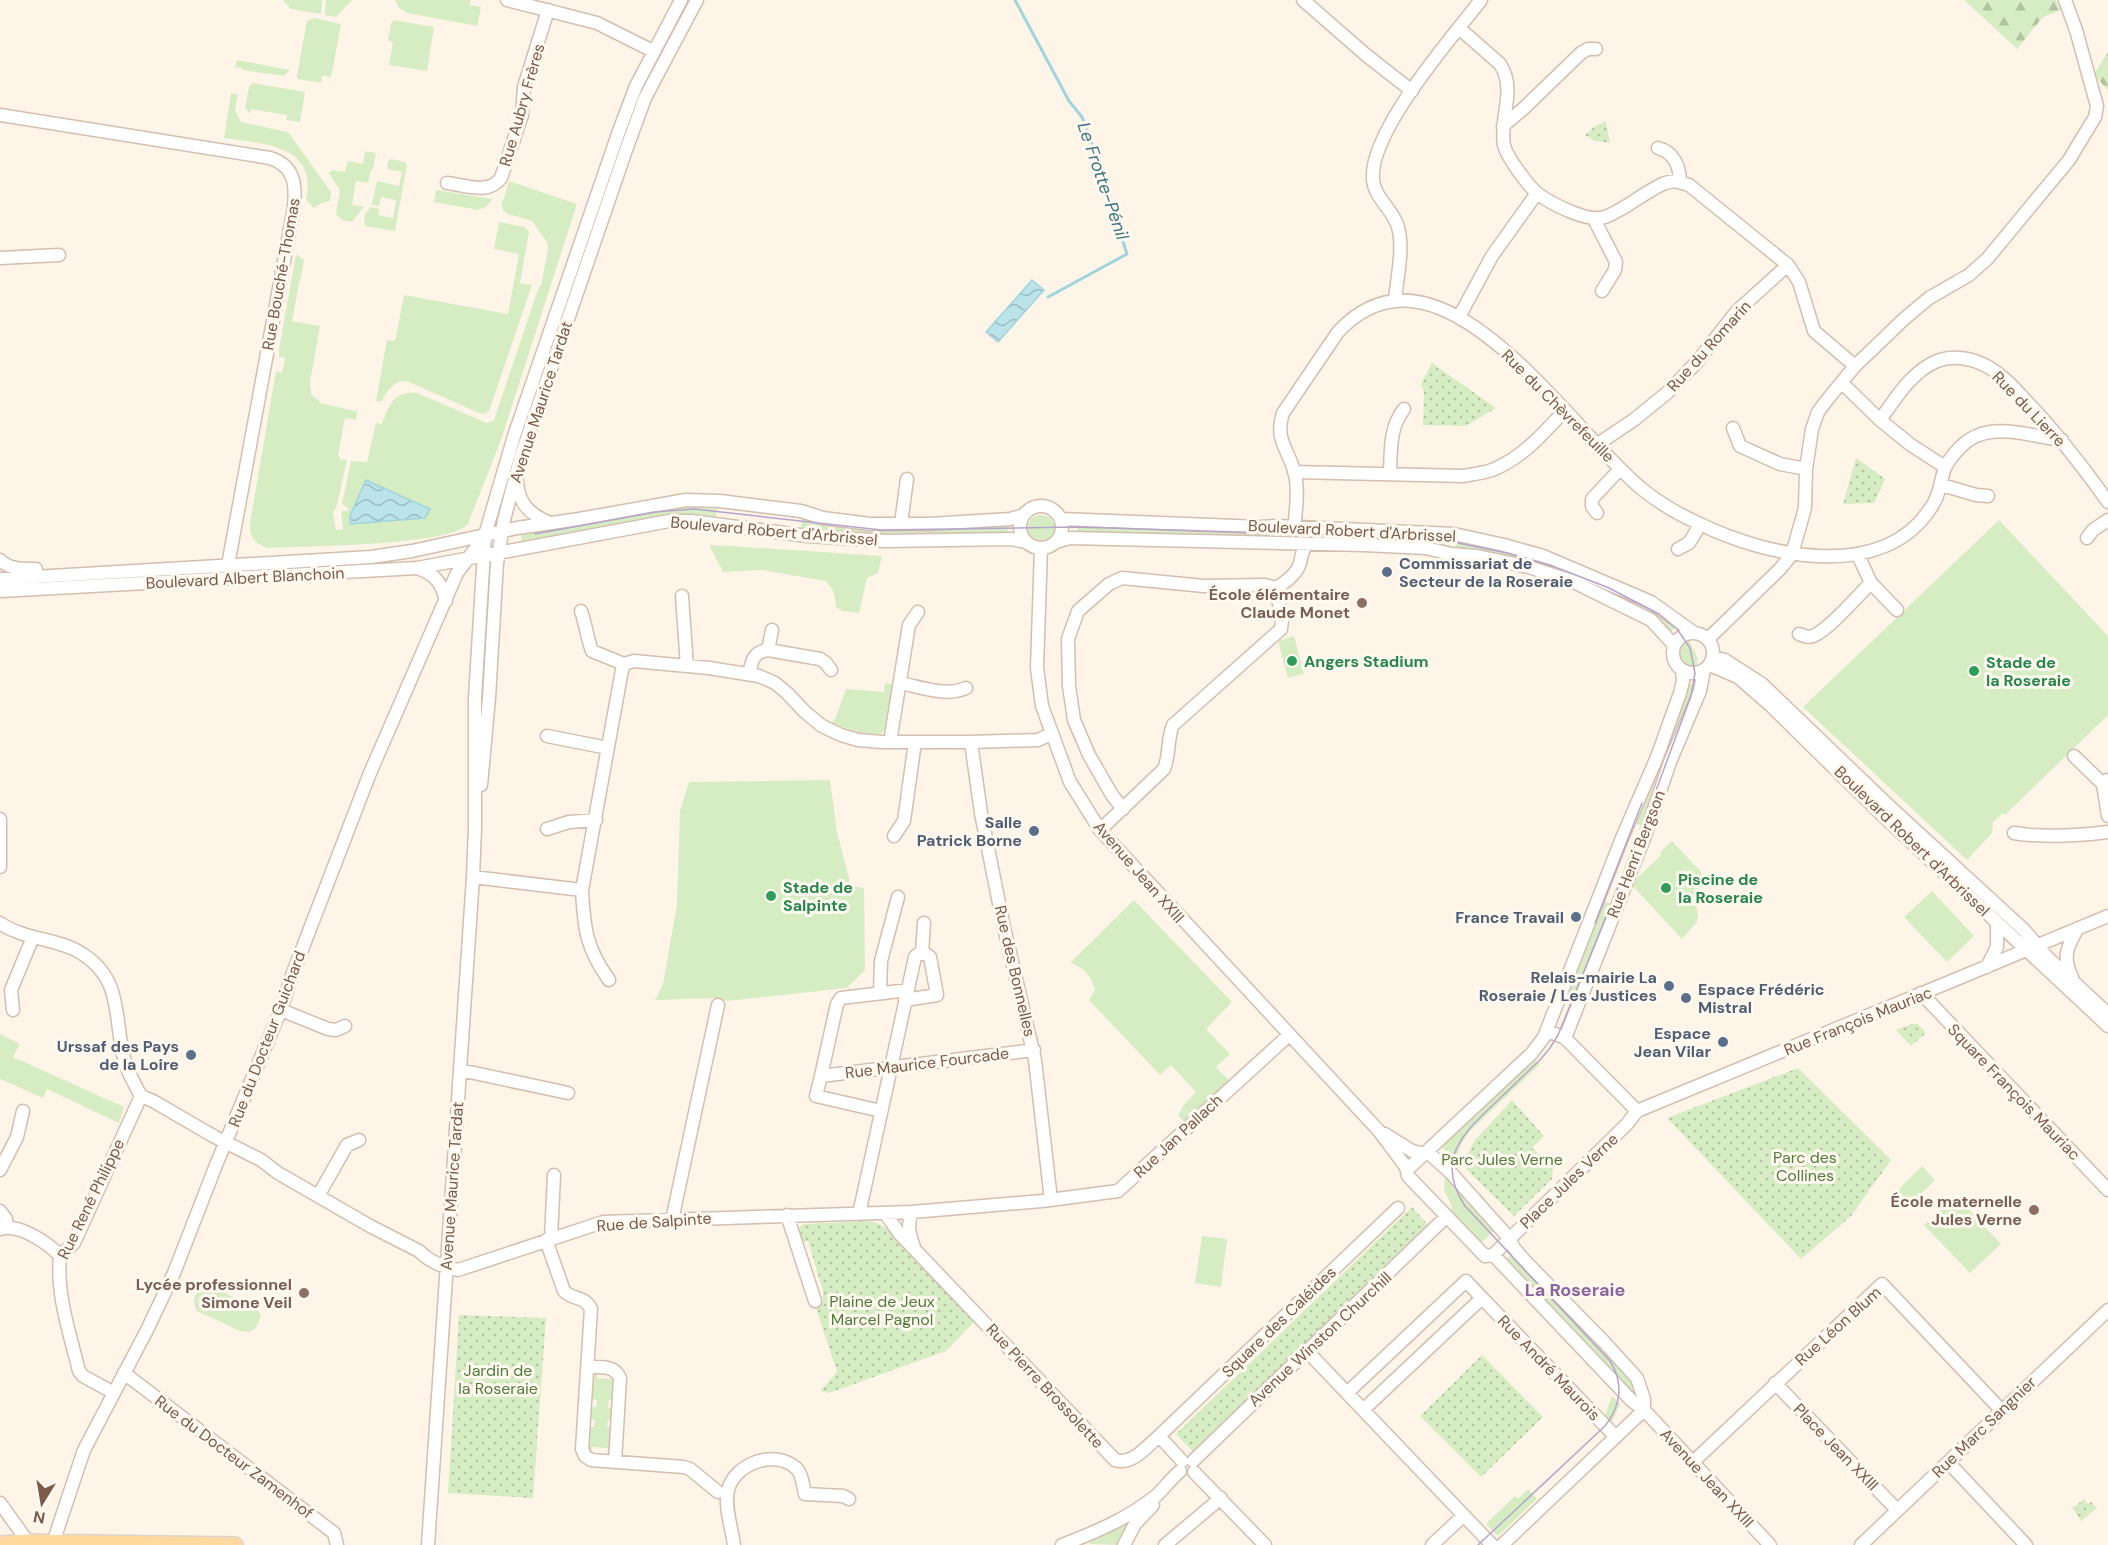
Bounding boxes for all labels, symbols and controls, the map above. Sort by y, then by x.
street label: Rue Aubry Frères [494,41,550,169]
water label: Le Frotte-Pénil [1072,119,1135,244]
street label: Rue Bouché-Thomas [257,196,305,352]
street label: Rue du Romarin [1662,296,1756,396]
street label: Avenue Maurice Tardat [505,318,577,486]
street label: Rue du Chèvrefeuille [1497,345,1619,467]
street label: Rue du Lierre [1988,367,2070,451]
street label: Boulevard Robert d'Arbrissel [669,511,879,551]
street label: Boulevard Robert d'Arbrissel [1248,515,1456,547]
place label: Commissariat de Secteur de la Roseraie [1399,553,1573,592]
street label: Boulevard Albert Blanchoin [145,562,345,594]
marker: Commissariat de Secteur de la Roseraie [1380,565,1394,579]
place label: École élémentaire Claude Monet [1209,584,1350,623]
marker: École élémentaire Claude Monet [1355,596,1369,610]
place label: Angers Stadium [1304,651,1429,672]
place label: Stade de la Roseraie [1986,652,2071,691]
marker: Angers Stadium [1285,654,1299,668]
marker: Stade de la Roseraie [1967,664,1981,678]
street label: Boulevard Robert d'Arbrissel [1830,761,1994,921]
street label: Rue Henri Bergson [1602,787,1670,921]
place label: Salle Patrick Borne [917,812,1022,851]
street label: Avenue Jean XXIII [1089,817,1189,927]
marker: Salle Patrick Borne [1027,824,1041,838]
place label: Piscine de la Roseraie [1678,869,1763,908]
place label: Stade de Salpinte [783,877,853,916]
marker: Piscine de la Roseraie [1659,881,1673,895]
marker: Stade de Salpinte [764,889,778,903]
street label: Rue des Bonnelles [990,903,1040,1039]
place label: France Travail [1455,907,1564,928]
marker: France Travail [1569,910,1583,924]
street label: Rue du Docteur Guichard [224,948,310,1130]
place label: Relais-mairie La Roseraie / Les Justices [1479,967,1657,1006]
marker: Relais-mairie La Roseraie / Les Justices [1662,979,1676,993]
place label: Espace Frédéric Mistral [1698,979,1825,1018]
street label: Rue François Mauriac [1781,982,1935,1060]
marker: Espace Frédéric Mistral [1679,991,1693,1005]
street label: Square François Mauriac [1943,1019,2085,1165]
place label: Espace Jean Vilar [1634,1023,1711,1062]
marker: Espace Jean Vilar [1716,1035,1730,1049]
place label: Urssaf des Pays de la Loire [57,1036,179,1075]
street label: Rue Maurice Fourcade [844,1043,1010,1083]
marker: Urssaf des Pays de la Loire [184,1048,198,1062]
street label: Rue Jan Pallach [1129,1089,1227,1183]
street label: Avenue Maurice Tardat [436,1101,468,1271]
street label: Place Jules Verne [1515,1129,1623,1233]
street label: Rue René Philippe [53,1135,129,1263]
park label: Parc des Collines [1773,1147,1837,1186]
park label: Parc Jules Verne [1441,1149,1563,1170]
place label: École maternelle Jules Verne [1891,1191,2022,1230]
marker: École maternelle Jules Verne [2027,1203,2041,1217]
street label: Rue de Salpinte [596,1208,712,1236]
street label: Square des Caléides [1217,1262,1341,1382]
street label: Avenue Winston Churchill [1244,1267,1396,1411]
place label: Lycée professionnel Simone Veil [136,1274,292,1313]
district label: La Roseraie [1525,1278,1626,1302]
street label: Rue Léon Blum [1791,1282,1885,1370]
marker: Lycée professionnel Simone Veil [297,1286,311,1300]
park label: Plaine de Jeux Marcel Pagnol [829,1291,935,1330]
street label: Rue André Maurois [1493,1311,1605,1425]
street label: Rue Pierre Brossolette [982,1319,1108,1453]
park label: Jardin de la Roseraie [458,1360,538,1399]
street label: Rue Marc Sangnier [1927,1372,2041,1482]
street label: Rue du Docteur Zamenhof [150,1390,318,1524]
street label: Place Jean XXIII [1789,1399,1883,1495]
street label: Avenue Jean XXIII [1656,1424,1758,1532]
north arrow [12,1473,72,1533]
text: N [32,1506,47,1529]

